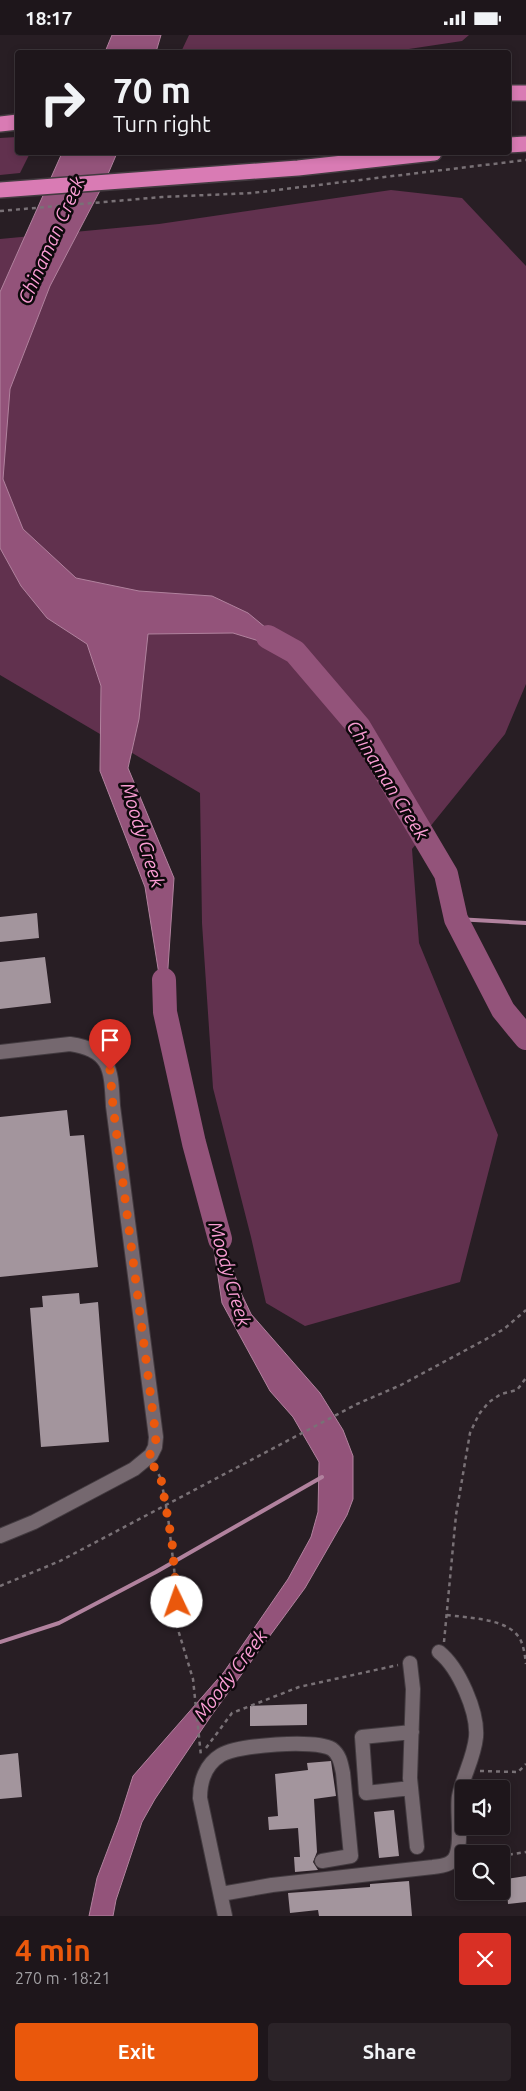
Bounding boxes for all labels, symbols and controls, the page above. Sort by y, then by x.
text: 18:17 [25,7,73,29]
icon: right [30,70,95,135]
text: 70 m [113,70,191,110]
text: Turn right [113,111,211,136]
water label: Chinaman Creek [13,173,89,307]
water label: Chinaman Creek [342,716,434,844]
water label: Moody Creek [117,780,169,890]
pin [89,1019,131,1070]
icon: arrive [96,1026,124,1054]
water label: Moody Creek [204,1219,256,1329]
position arrow [150,1575,202,1627]
water label: Moody Creek [189,1625,272,1725]
map controls [455,1780,510,1900]
button: sound [455,1780,510,1835]
button: search [455,1845,510,1900]
text: 4 min [15,1933,91,1967]
button: close [459,1933,511,1985]
text: 270 m · 18:21 [15,1969,111,1987]
button: Exit [15,2023,258,2081]
button: Share [268,2023,511,2081]

